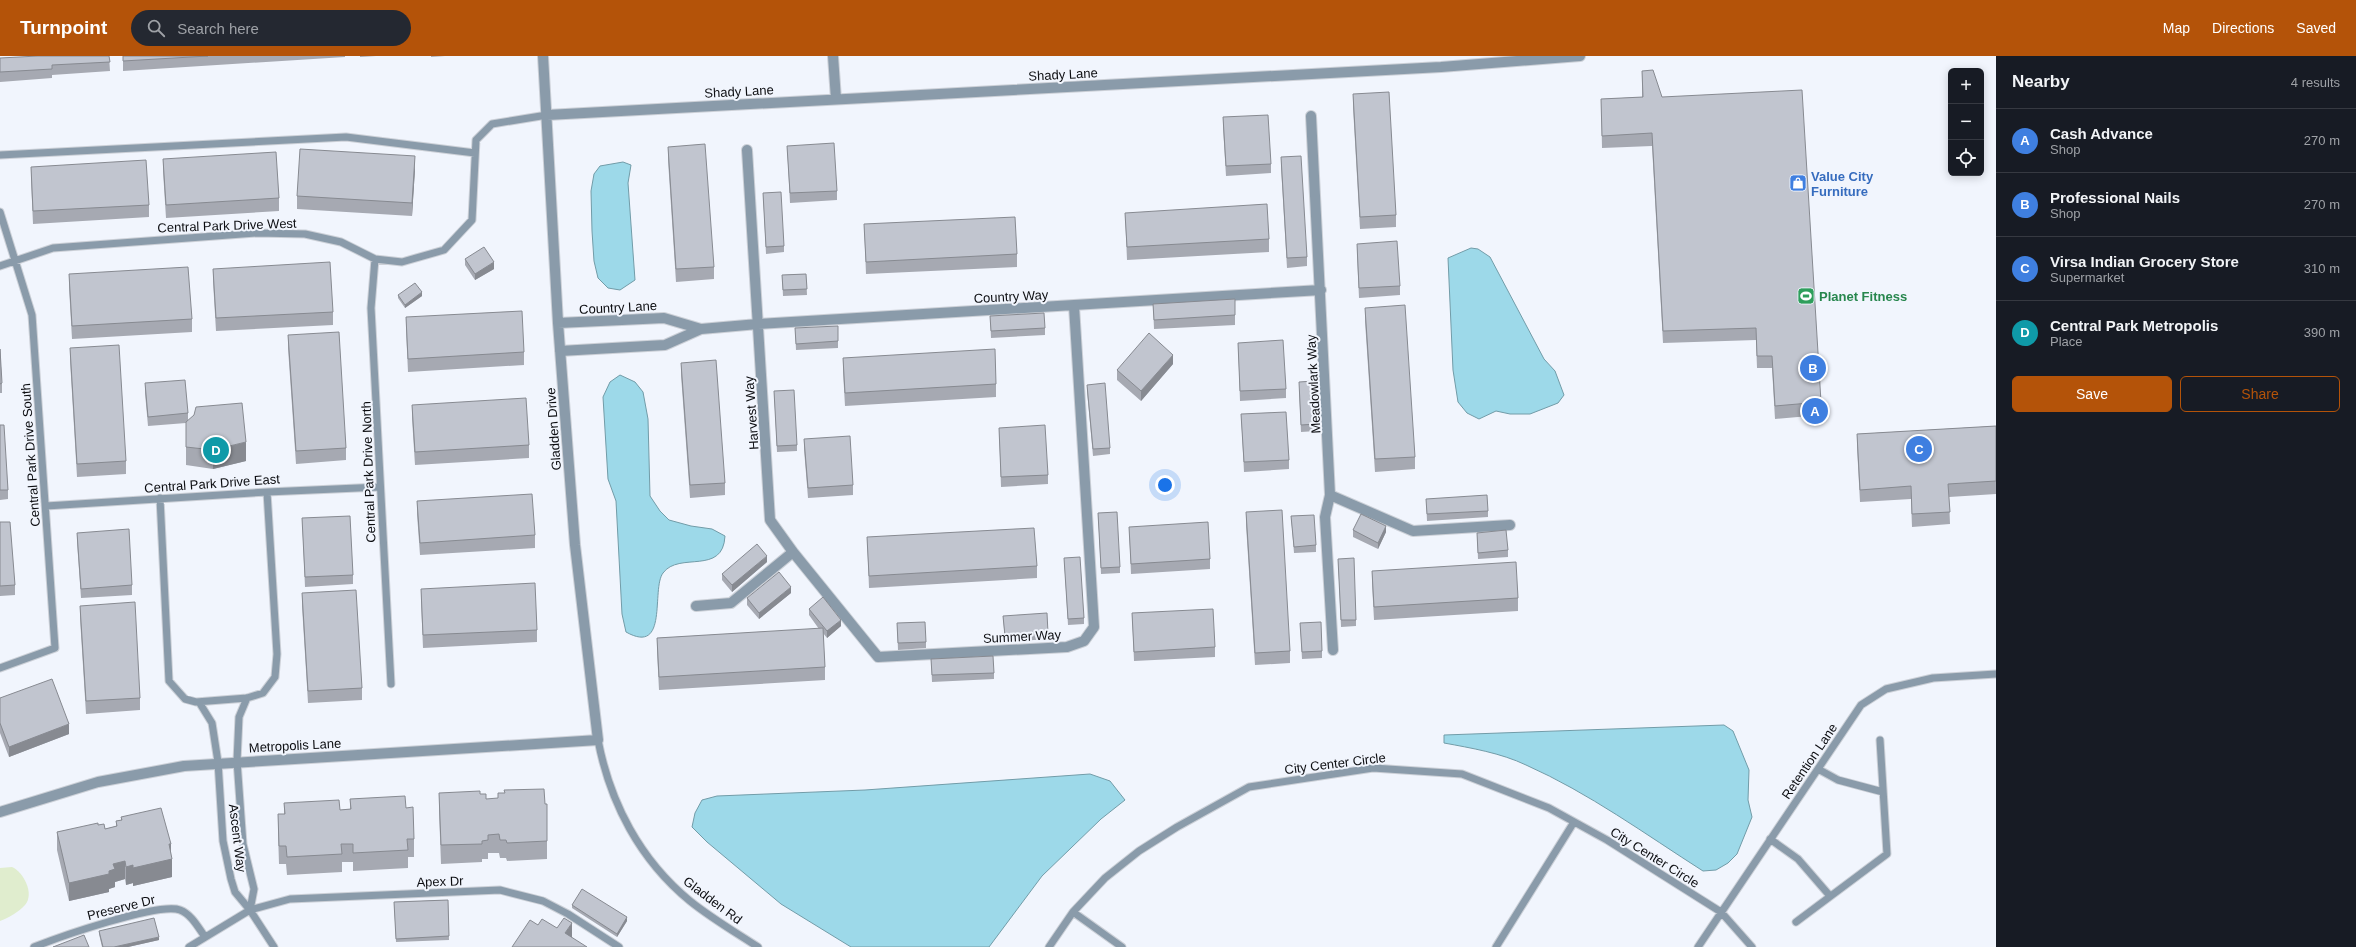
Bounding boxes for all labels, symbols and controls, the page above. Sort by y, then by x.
search box [131,10,411,46]
text: Turnpoint [20,17,107,38]
icon: search [145,17,167,39]
text: Search here [177,20,259,37]
text: Map [2163,20,2190,36]
text: Directions [2212,20,2274,36]
text: Saved [2296,20,2336,36]
street label: Shady Lane [1028,65,1098,84]
map controls [1948,68,1984,176]
button: + [1948,68,1984,104]
text: Nearby [2012,72,2070,91]
text: 4 results [2291,75,2340,90]
street label: Shady Lane [704,82,774,101]
button: − [1948,104,1984,140]
text: Cash Advance [2050,125,2153,142]
text: A [2020,133,2030,148]
text: 270 m [2304,133,2340,148]
button: locate [1948,140,1984,176]
text: Shop [2050,142,2080,157]
place label: Value City Furniture [1811,169,1874,199]
shop icon: Value City Furniture [1788,173,1808,193]
text: Professional Nails [2050,189,2180,206]
text: B [2020,197,2030,212]
text: 270 m [2304,197,2340,212]
text: Shop [2050,206,2080,221]
street label: Central Park Drive West [157,216,297,235]
text: Virsa Indian Grocery Store [2050,253,2239,270]
text: C [2020,261,2030,276]
text: 310 m [2304,261,2340,276]
text: Supermarket [2050,270,2124,285]
sports icon: Planet Fitness [1796,286,1816,306]
street label: Country Way [973,287,1049,306]
place label: Planet Fitness [1819,289,1907,304]
street label: Country Lane [579,298,657,317]
text: Central Park Metropolis [2050,317,2218,334]
text: D [2020,325,2030,340]
text: 390 m [2304,325,2340,340]
street label: Meadowlark Way [1303,334,1324,434]
text: Place [2050,334,2083,349]
pin: B [1800,353,1826,383]
street label: Harvest Way [741,375,762,450]
button: Save [2012,376,2172,412]
button: Share [2180,376,2340,412]
street label: Central Park Drive South [18,383,43,527]
street label: Gladden Drive [543,387,564,471]
pin: A [1802,396,1828,426]
street label: Central Park Drive North [359,401,378,543]
pin: C [1906,434,1932,464]
pin: D [203,435,229,465]
street label: Central Park Drive East [144,471,281,496]
your location [1155,475,1175,495]
street label: Summer Way [983,627,1062,646]
street label: Retention Lane [1779,721,1840,802]
street label: Metropolis Lane [248,736,342,755]
street label: City Center Circle [1284,750,1387,777]
street label: Ascent Way [226,803,249,874]
street label: City Center Circle [1608,824,1702,891]
street label: Apex Dr [416,873,464,890]
street label: Gladden Rd [680,874,745,927]
street label: Preserve Dr [86,892,157,923]

